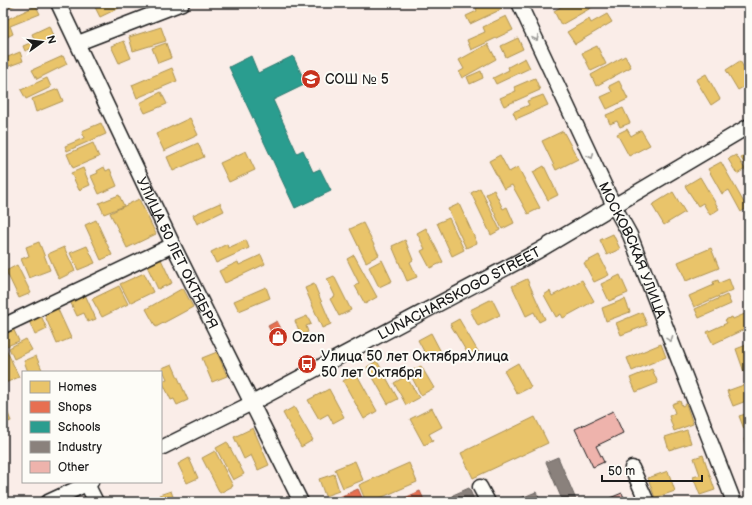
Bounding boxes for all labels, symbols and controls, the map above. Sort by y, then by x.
north arrow [22,22,62,62]
text: N [44,34,59,45]
one-way arrow [531,34,539,42]
school or university icon: СОШ № 5 [300,68,322,90]
place label: СОШ № 5 [325,71,389,88]
one-way arrow [586,152,594,160]
street label: УЛИЦА 50 ЛЕТ ОКТЯБРЯ [133,174,222,332]
street label: МОСКОВСКАЯ УЛИЦА [595,179,670,321]
street label: LUNACHARSKOGO STREET [375,243,544,343]
shop icon: Ozon [267,326,289,348]
place label: Ozon [292,329,325,346]
one-way arrow [666,336,674,343]
place label: Улица 50 лет ОктябряУлица 50 лет Октября [321,348,510,381]
bus stop icon: Улица 50 лет ОктябряУлица 50 лет Октября [296,353,318,375]
legend [22,371,162,483]
text: Homes [58,380,97,395]
text: Shops [58,400,92,415]
text: Schools [58,420,101,435]
text: Industry [58,440,103,455]
scale bar [602,457,702,483]
text: Other [58,460,90,475]
text: 50 m [608,464,635,479]

